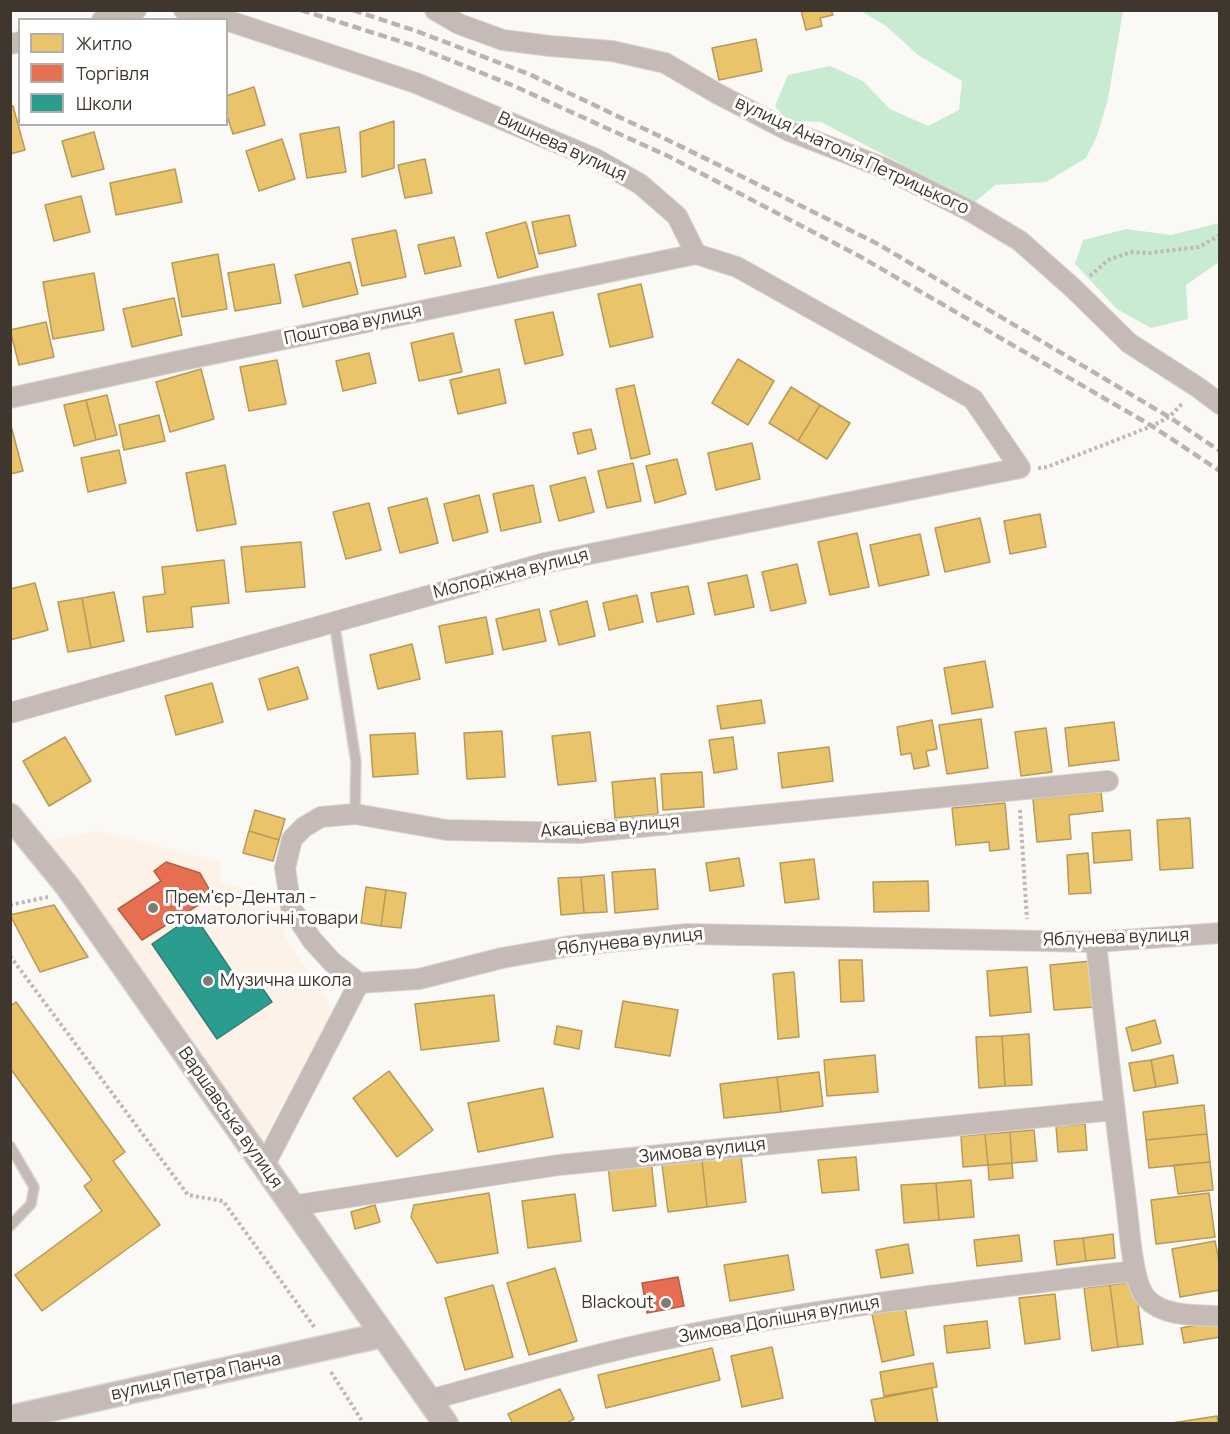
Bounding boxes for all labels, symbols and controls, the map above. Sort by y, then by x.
legend [18,18,228,126]
text: Житло [76,31,132,55]
text: Торгівля [76,61,149,85]
text: Школи [76,91,132,115]
street label: вулиця Анатолія Петрицького [732,92,972,220]
street label: Вишнева вулиця [494,108,630,186]
street label: Поштова вулиця [282,300,424,350]
street label: Молодіжна вулиця [431,544,591,604]
street label: Акацієва вулиця [540,811,680,843]
place label: Прем'єр-Дентал - стоматологічні товари [165,887,358,930]
marker: Прем'єр-Дентал - стоматологічні товари [146,901,160,915]
street label: Яблунева вулиця [556,924,704,960]
street label: Яблунева вулиця [1042,925,1190,951]
place label: Музична школа [220,970,351,992]
marker: Музична школа [201,974,215,988]
street label: Варшавська вулиця [173,1043,287,1193]
street label: Зимова вулиця [637,1134,767,1168]
place label: Blackout [582,1292,654,1314]
street label: Зимова Долішня вулиця [677,1292,881,1348]
marker: Blackout [659,1296,673,1310]
street label: вулиця Петра Панча [109,1348,283,1406]

